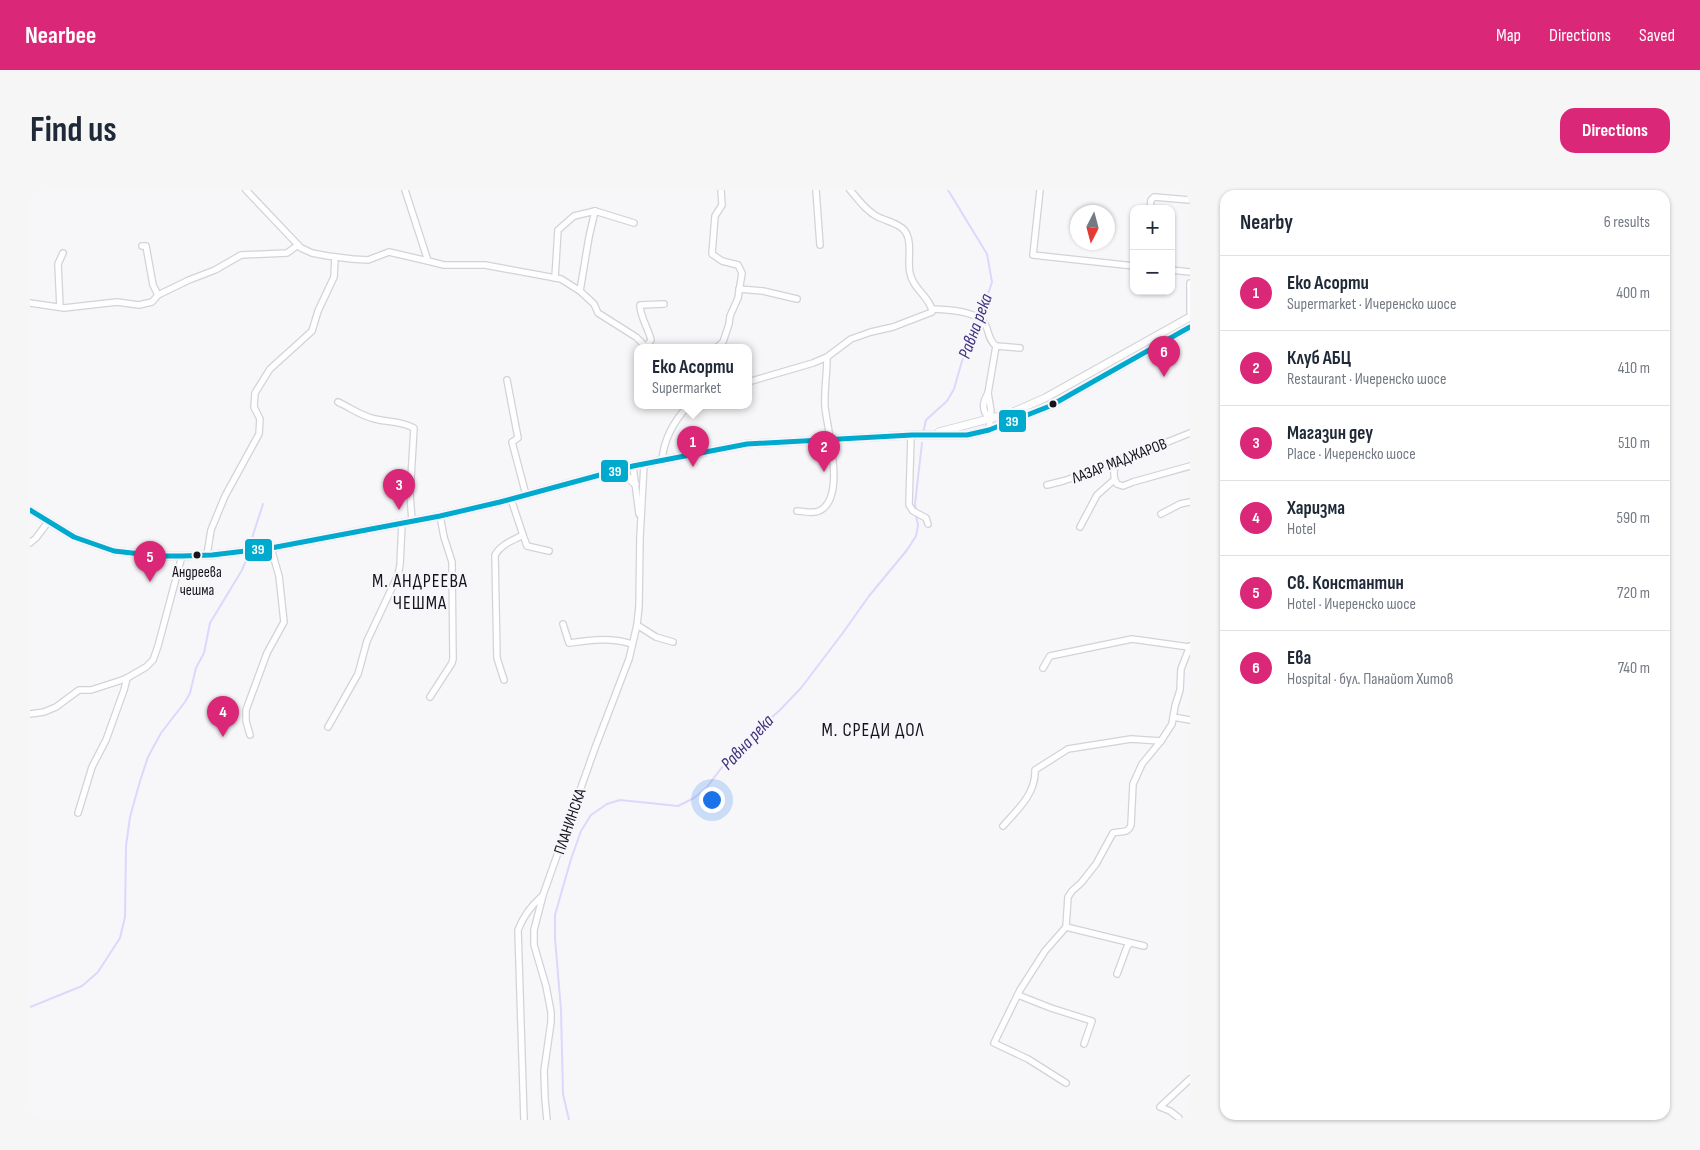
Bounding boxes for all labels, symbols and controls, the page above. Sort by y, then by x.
text: Nearbee [25,21,96,50]
text: Map [1496,25,1521,46]
text: Directions [1549,25,1611,46]
text: Saved [1639,25,1675,46]
button: Directions [1560,108,1670,153]
text: Find us [30,109,117,152]
north arrow [1070,205,1115,250]
map controls [1130,205,1175,295]
button: + [1130,205,1175,250]
text: Nearby [1240,210,1293,235]
text: 6 results [1604,213,1650,232]
button: − [1130,250,1175,295]
text: Еко Асорти [1287,272,1369,295]
text: 1 [1253,284,1259,303]
text: 400 m [1616,284,1650,303]
water label: Равна река [954,290,997,362]
text: Supermarket · Ичеренско шосе [1287,295,1456,314]
pin: 6 [1148,336,1180,377]
popup [634,344,752,409]
text: Клуб АБЦ [1287,347,1351,370]
text: Еко Асорти [652,356,734,379]
text: 2 [1252,359,1260,378]
text: 410 m [1618,359,1650,378]
text: Restaurant · Ичеренско шосе [1287,370,1446,389]
text: Supermarket [652,379,721,398]
unlabelled marker [1048,399,1058,409]
line badge: 39 [998,409,1027,433]
text: 39 [1006,413,1019,430]
text: Магазин деу [1287,422,1373,445]
pin: 1 [677,426,709,467]
pin: 2 [808,431,840,472]
text: 3 [1252,434,1260,453]
text: 510 m [1618,434,1650,453]
street label: ЛАЗАР МАДЖАРОВ [1068,435,1170,489]
text: Place · Ичеренско шосе [1287,445,1416,464]
line badge: 39 [600,459,629,483]
text: 39 [609,463,622,480]
pin: 3 [383,469,415,510]
text: Харизма [1287,497,1345,520]
text: 4 [1252,509,1260,528]
text: 590 m [1617,509,1650,528]
text: Hotel [1287,520,1316,539]
line badge: 39 [244,538,273,562]
pin: 5 [134,541,166,582]
text: 39 [252,541,265,558]
marker: Андреева чешма [192,550,202,560]
place label: Андреева чешма [171,563,222,600]
district label: М. АНДРЕЕВА ЧЕШМА [372,570,468,615]
text: Св. Константин [1287,572,1404,595]
text: 5 [1252,584,1260,603]
text: 720 m [1617,584,1650,603]
text: Hotel · Ичеренско шосе [1287,595,1416,614]
text: Ева [1287,647,1311,670]
text: 6 [1252,659,1260,678]
text: 740 m [1618,659,1650,678]
text: Hospital · бул. Панайот Хитов [1287,670,1453,689]
pin: 4 [207,696,239,737]
water label: Равна река [717,710,779,774]
district label: М. СРЕДИ ДОЛ [821,719,925,742]
street label: ПЛАНИНСКА [550,786,591,857]
your location [699,787,725,813]

